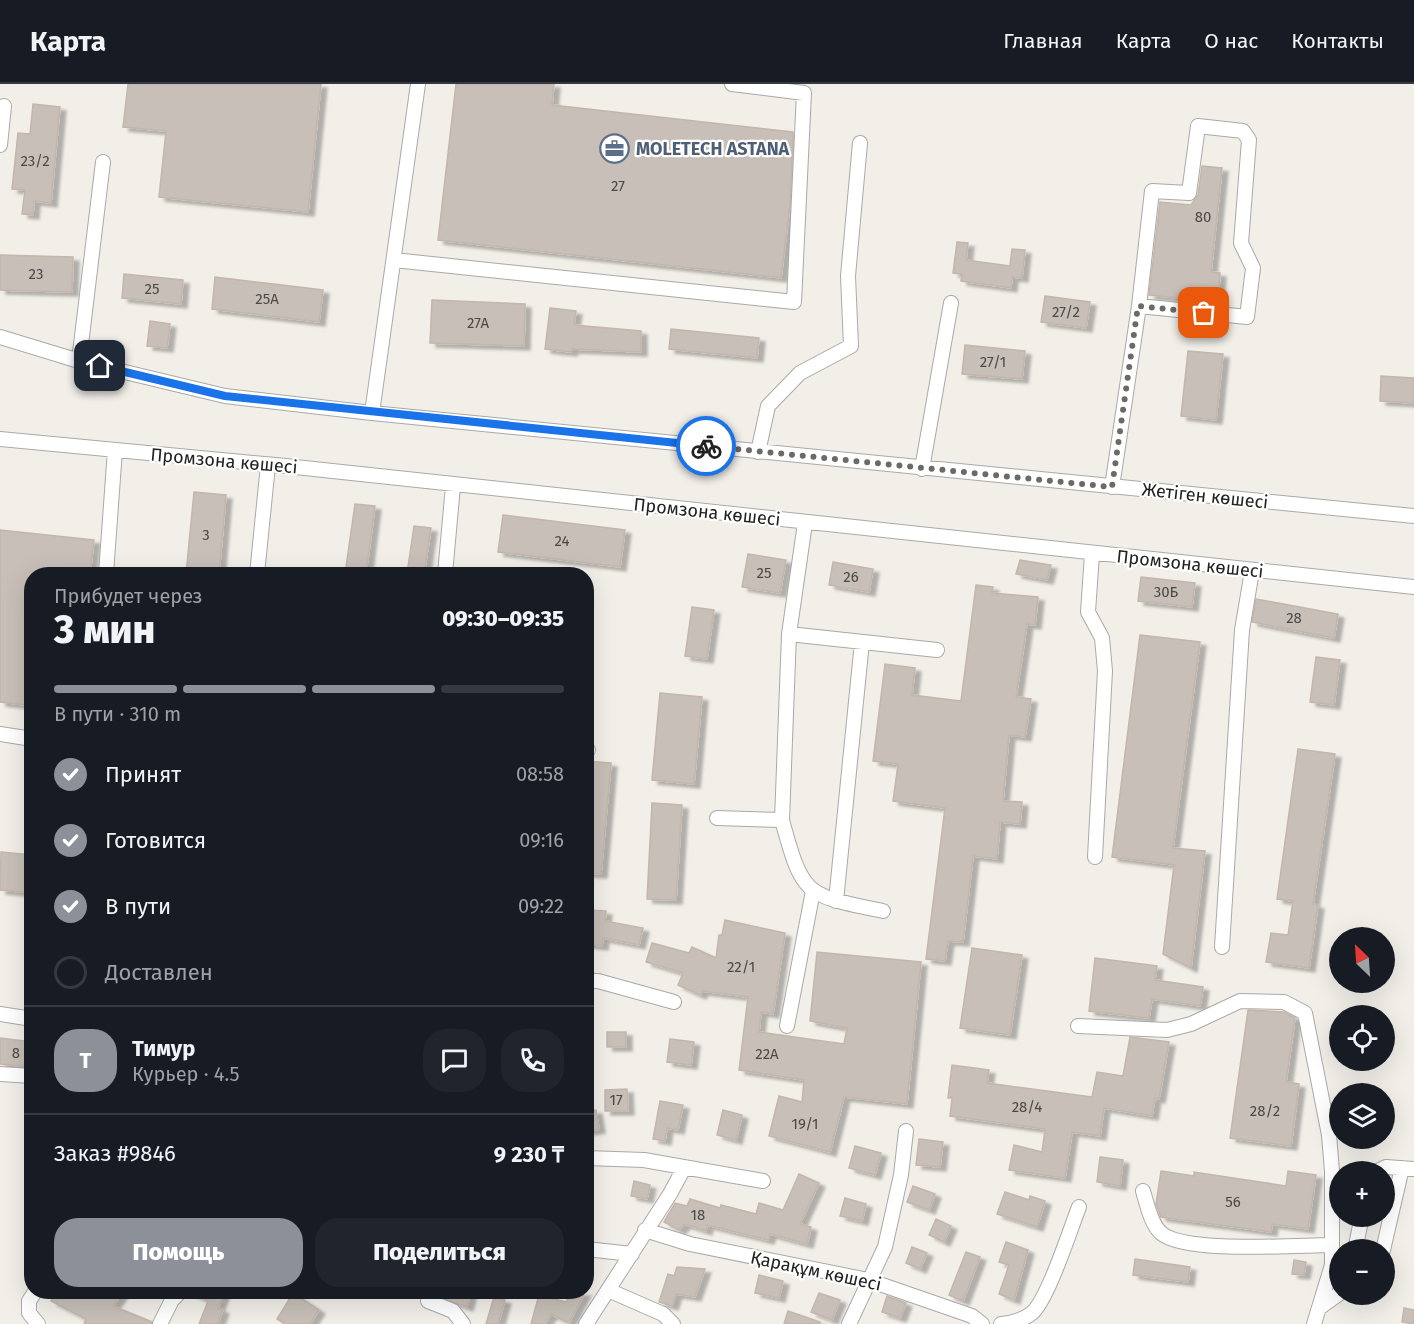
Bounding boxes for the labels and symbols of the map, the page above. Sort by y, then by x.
office icon: MOLETECH ASTANA [599,133,631,165]
place label: MOLETECH ASTANA [636,138,790,160]
house number: 23/2 [20,152,50,170]
house number: 27 [611,177,625,195]
house number: 80 [1195,208,1211,226]
house number: 23 [29,265,43,283]
house number: 25 [145,280,159,298]
pin [1178,287,1229,338]
house number: 25А [255,290,279,308]
house number: 27/2 [1052,303,1080,321]
house number: 27А [467,314,489,332]
pin [74,340,125,391]
house number: 27/1 [980,353,1006,371]
courier [676,416,736,476]
street label: Промзона көшесі [150,444,298,478]
street label: Жетіген көшесі [1141,478,1269,514]
street label: Промзона көшесі [632,493,782,531]
house number: 3 [202,526,210,544]
house number: 24 [554,532,570,550]
street label: Промзона көшесі [1115,545,1265,583]
house number: 25 [757,564,771,582]
house number: 26 [843,568,859,586]
house number: 30Б [1154,583,1179,601]
house number: 28 [1286,609,1302,627]
north arrow [1329,927,1395,993]
house number: 22/1 [727,958,755,976]
house number: 8 [12,1044,20,1062]
house number: 22А [755,1045,779,1063]
house number: 17 [609,1091,623,1109]
house number: 28/4 [1012,1098,1042,1116]
house number: 28/2 [1250,1102,1280,1120]
house number: 19/1 [791,1115,819,1133]
house number: 56 [1225,1193,1241,1211]
house number: 18 [691,1206,705,1224]
street label: Қарақұм көшесі [749,1246,883,1296]

